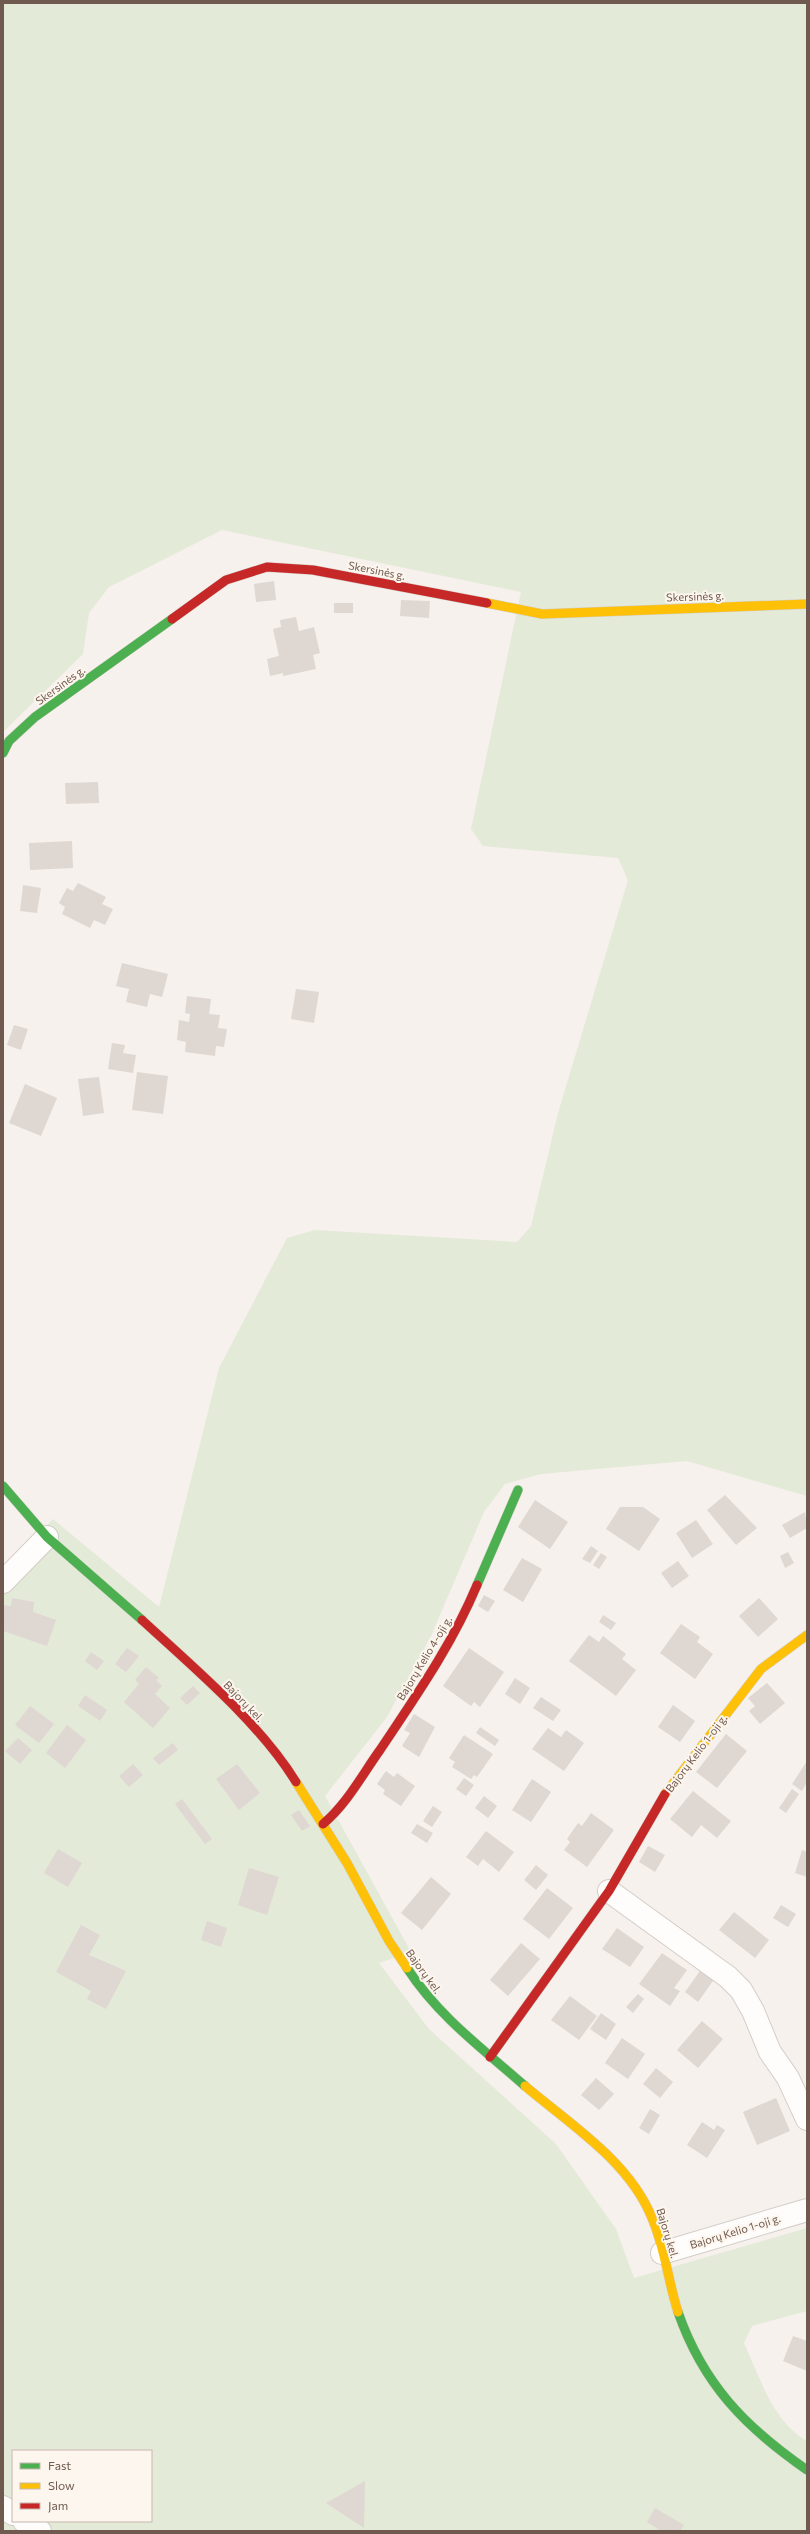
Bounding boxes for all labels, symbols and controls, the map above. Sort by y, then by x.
street label: Skersinės g. [347,558,407,582]
street label: Skersinės g. [666,588,725,604]
street label: Skersinės g. [33,663,88,707]
street label: Bajorų Kelio 4-oji g. [394,1613,455,1703]
street label: Bajorų kel. [221,1678,267,1724]
street label: Bajorų Kelio 1-oji g. [662,1711,730,1795]
street label: Bajorų kel. [404,1946,445,1996]
street label: Bajorų kel. [654,2206,682,2260]
street label: Bajorų Kelio 1-oji g. [688,2211,782,2251]
legend [12,2450,152,2522]
text: Fast [48,2458,71,2472]
text: Slow [48,2478,75,2492]
text: Jam [48,2498,68,2513]

